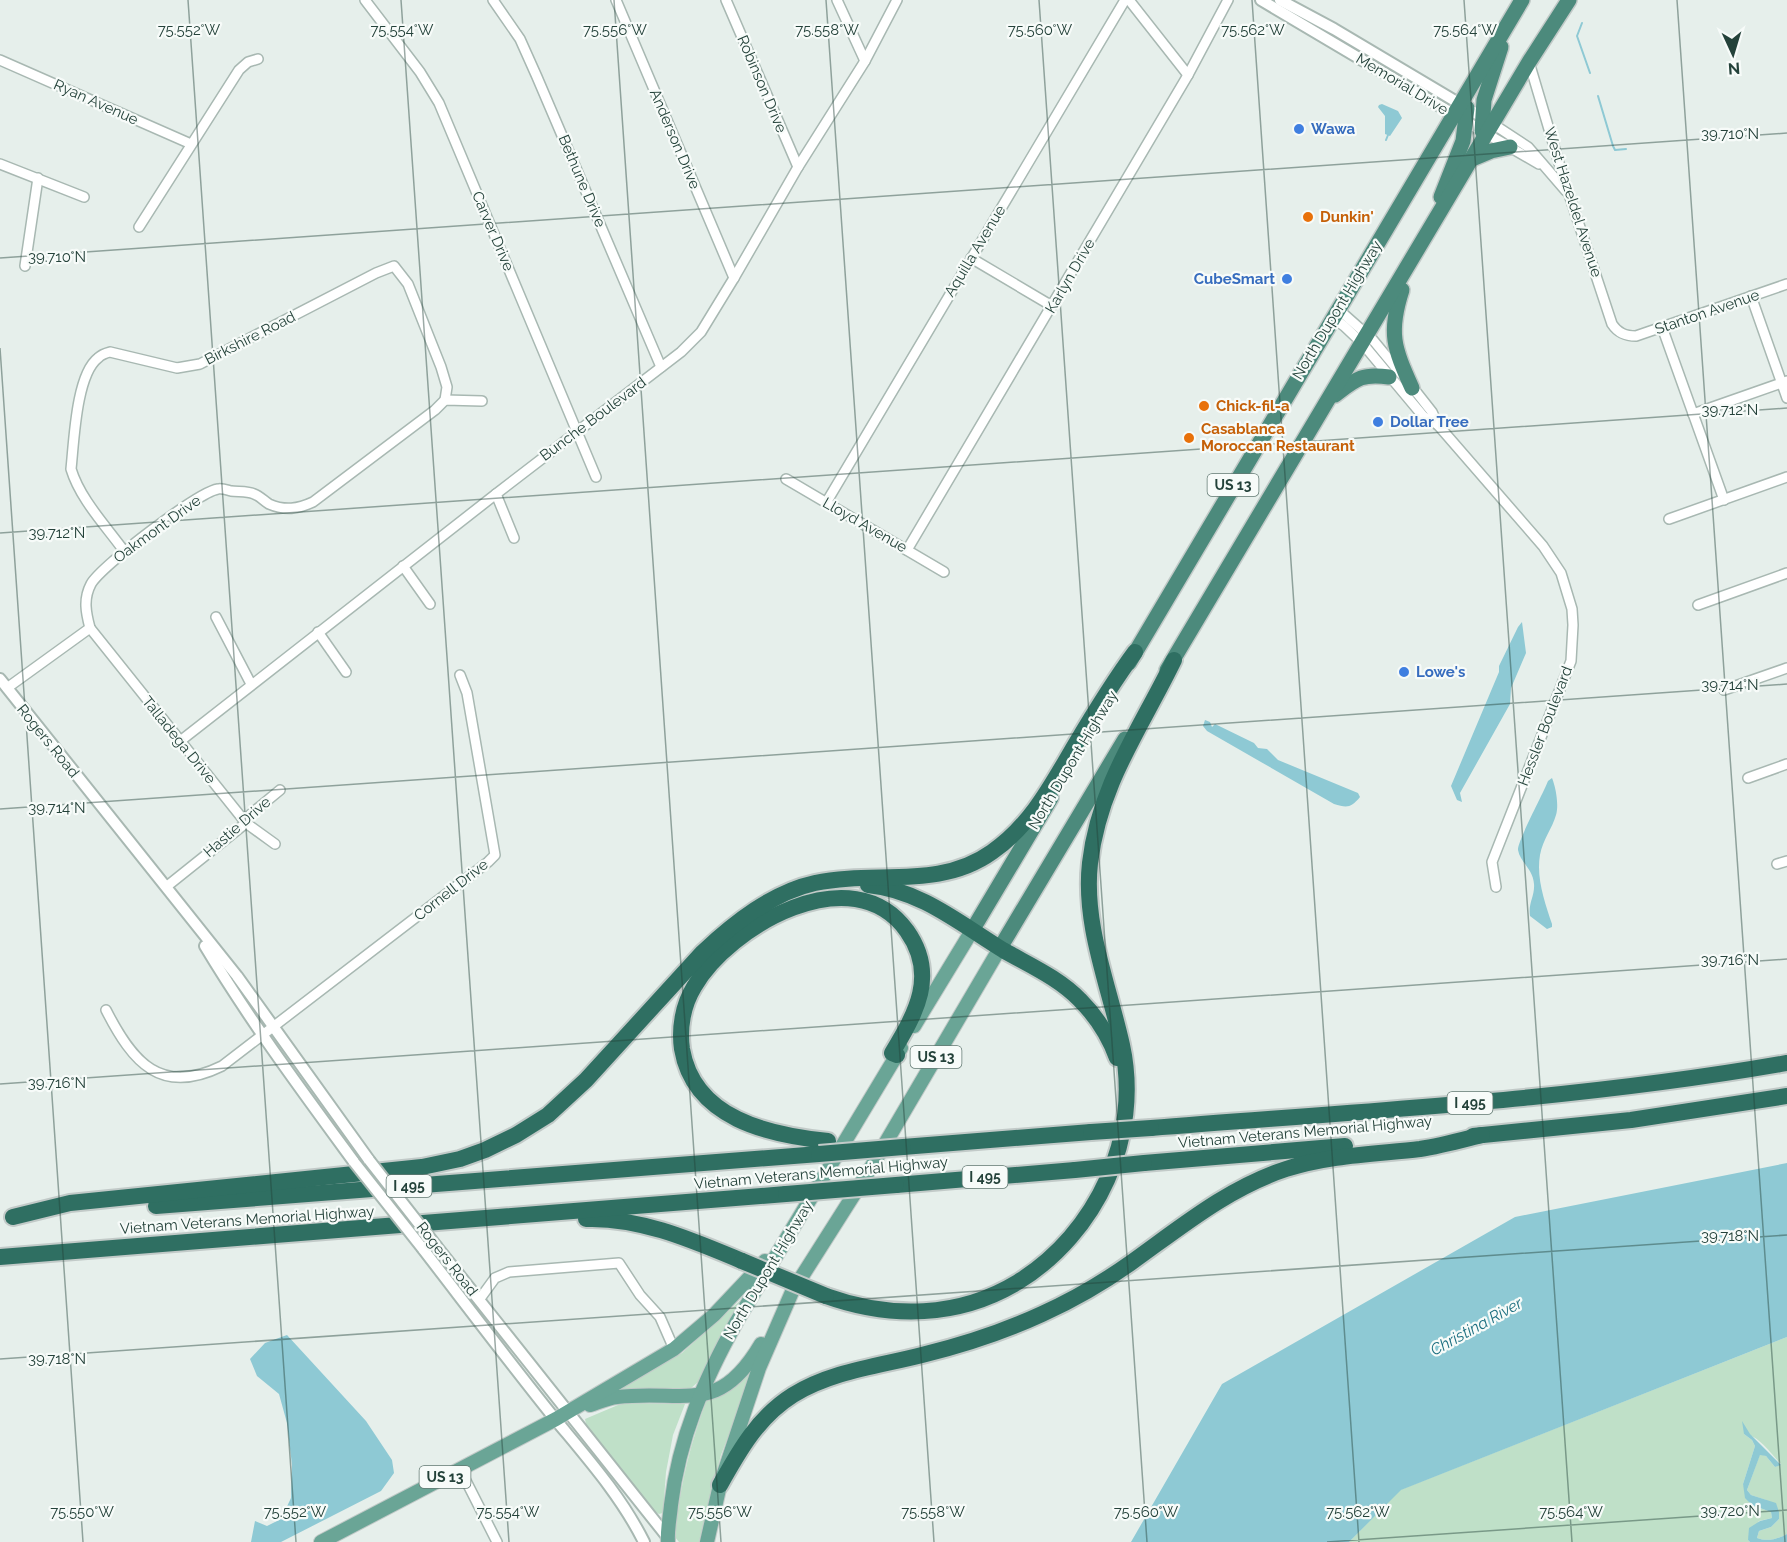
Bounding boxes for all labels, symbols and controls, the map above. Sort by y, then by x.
text: 75.552°W [158,21,221,39]
text: 75.554°W [371,21,434,39]
text: 75.556°W [583,21,647,39]
text: 75.558°W [795,21,859,39]
text: 75.560°W [1008,21,1073,39]
text: 75.562°W [1221,21,1285,39]
text: 75.564°W [1433,21,1497,39]
north arrow [1703,24,1763,84]
street label: Robinson Drive [733,32,791,136]
street label: Memorial Drive [1353,49,1452,119]
text: N [1727,59,1741,78]
street label: Ryan Avenue [51,75,141,129]
street label: Anderson Drive [646,86,704,192]
place label: Wawa [1311,120,1356,138]
marker: Wawa [1292,122,1306,136]
street label: West Hazeldel Avenue [1540,125,1606,279]
text: 39.710°N [1701,125,1759,143]
street label: Bethune Drive [554,132,610,230]
street label: Carver Drive [468,188,518,274]
street label: Aquilla Avenue [941,202,1010,300]
place label: Dunkin' [1320,208,1374,226]
marker: Dunkin' [1301,210,1315,224]
street label: Karlyn Drive [1041,235,1099,317]
street label: North Dupont Highway [1288,237,1386,383]
text: 39.710°N [28,248,86,266]
place label: CubeSmart [1194,270,1275,288]
marker: CubeSmart [1280,272,1294,286]
street label: Stanton Avenue [1652,286,1762,338]
street label: Birkshire Road [202,307,298,369]
street label: Bunche Boulevard [536,373,650,465]
place label: Chick-fil-a [1216,397,1290,415]
marker: Chick-fil-a [1197,399,1211,413]
text: 39.712°N [1702,401,1758,419]
place label: Dollar Tree [1390,413,1469,431]
marker: Dollar Tree [1371,415,1385,429]
place label: Casablanca Moroccan Restaurant [1201,420,1355,455]
marker: Casablanca Moroccan Restaurant [1182,431,1196,445]
road number: US 13 [1208,474,1258,496]
street label: Oakmont Drive [110,491,204,567]
street label: Lloyd Avenue [820,494,911,557]
text: 39.712°N [29,524,85,542]
place label: Lowe's [1416,663,1465,681]
street label: Hessler Boulevard [1514,664,1576,788]
marker: Lowe's [1397,665,1411,679]
text: 39.714°N [1701,676,1759,694]
street label: North Dupont Highway [1024,687,1122,833]
street label: Talladega Drive [138,693,220,788]
street label: Rogers Road [13,701,83,781]
street label: Hastie Drive [200,793,274,861]
text: 39.714°N [28,799,86,817]
street label: Cornell Drive [410,855,492,925]
text: 39.716°N [1701,951,1759,969]
road number: US 13 [910,1046,962,1068]
text: 39.716°N [28,1074,86,1092]
road number: I 495 [1448,1092,1492,1114]
street label: Vietnam Veterans Memorial Highway [1177,1112,1433,1152]
street label: Vietnam Veterans Memorial Highway [693,1153,949,1193]
road number: I 495 [962,1166,1008,1188]
road number: I 495 [386,1175,432,1197]
street label: North Dupont Highway [719,1197,817,1343]
street label: Vietnam Veterans Memorial Highway [119,1202,375,1238]
street label: Rogers Road [413,1218,481,1300]
text: 39.718°N [1701,1227,1759,1245]
water label: Christina River [1427,1293,1526,1359]
text: 39.718°N [28,1350,86,1368]
road number: US 13 [420,1466,470,1488]
text: 39.720°N [1700,1502,1760,1520]
text: 75.550°W [50,1503,114,1521]
text: 75.552°W [264,1503,327,1521]
text: 75.554°W [477,1503,540,1521]
text: 75.556°W [688,1503,752,1521]
text: 75.558°W [901,1503,965,1521]
text: 75.560°W [1114,1503,1179,1521]
text: 75.562°W [1326,1503,1390,1521]
text: 75.564°W [1539,1503,1603,1521]

